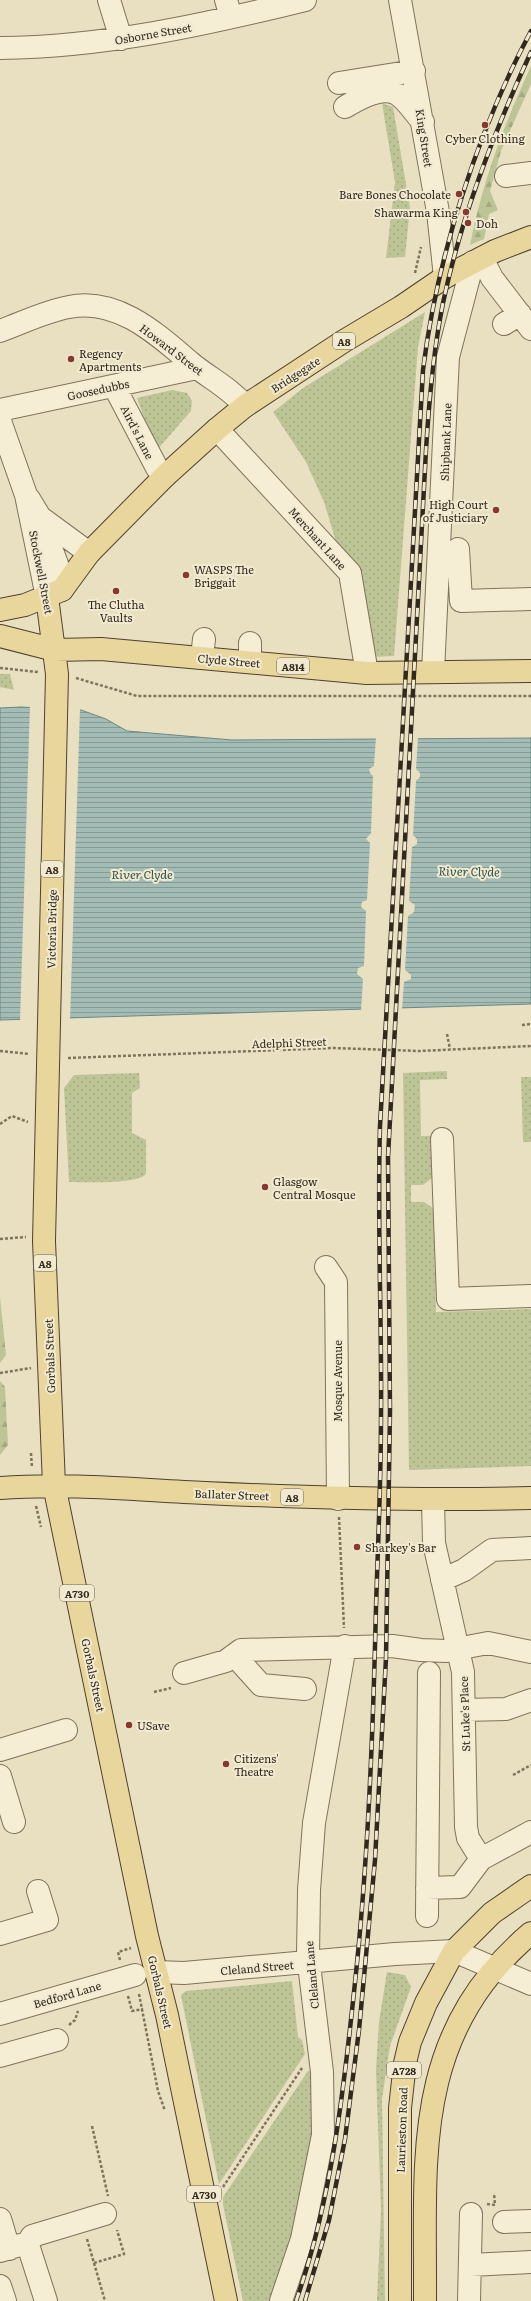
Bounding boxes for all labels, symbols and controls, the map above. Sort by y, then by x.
street label: Osborne Street [113,18,193,48]
street label: King Street [412,108,438,169]
marker: Cyber Clothing [480,120,490,130]
place label: Cyber Clothing [445,130,526,146]
place label: Bare Bones Chocolate [339,186,451,202]
marker: Bare Bones Chocolate [454,189,464,199]
place label: Shawarma King [374,204,459,220]
marker: Shawarma King [461,207,471,217]
place label: Doh [476,215,498,231]
marker: Doh [463,218,473,228]
street label: Howard Street [137,320,208,379]
road number: A8 [333,333,355,349]
place label: Regency Apartments [79,345,141,374]
street label: Bridgegate [267,352,323,396]
marker: Regency Apartments [66,354,76,364]
street label: Goosedubbs [66,375,130,403]
street label: Aird's Lane [118,402,159,462]
street label: Shipbank Lane [436,402,454,481]
place label: High Court of Justiciary [423,496,489,525]
street label: Merchant Lane [285,503,351,573]
marker: High Court of Justiciary [491,505,501,515]
street label: Stockwell Street [26,529,58,616]
place label: WASPS The Briggait [194,561,254,590]
marker: WASPS The Briggait [181,570,191,580]
marker: The Clutha Vaults [111,586,121,596]
place label: The Clutha Vaults [88,596,144,625]
street label: Clyde Street [197,649,262,671]
road number: A814 [277,658,309,674]
road number: A8 [41,861,63,877]
water label: River Clyde [438,861,500,881]
water label: River Clyde [111,865,173,883]
street label: Victoria Bridge [42,889,60,969]
street label: Adelphi Street [251,1033,327,1051]
place label: Glasgow Central Mosque [273,1173,356,1202]
marker: Glasgow Central Mosque [260,1182,270,1192]
road number: A8 [34,1255,56,1271]
street label: Gorbals Street [40,1318,58,1394]
street label: Mosque Avenue [329,1340,345,1422]
street label: Ballater Street [194,1485,270,1503]
road number: A8 [281,1489,303,1505]
place label: Sharkey's Bar [365,1539,437,1555]
marker: Sharkey's Bar [352,1542,362,1552]
road number: A730 [60,1585,94,1601]
street label: Gorbals Street [78,1637,110,1714]
street label: St Luke's Place [455,1676,473,1752]
place label: USave [137,1717,170,1733]
marker: USave [124,1720,134,1730]
place label: Citizens' Theatre [234,1750,279,1779]
marker: Citizens' Theatre [221,1759,231,1769]
street label: Cleland Lane [300,1940,322,2010]
street label: Gorbals Street [145,1954,177,2031]
street label: Cleland Street [220,1956,295,1978]
street label: Bedford Lane [31,1977,103,2011]
road number: A728 [387,2062,421,2078]
street label: Laurieston Road [392,2087,411,2173]
road number: A730 [187,2186,221,2202]

